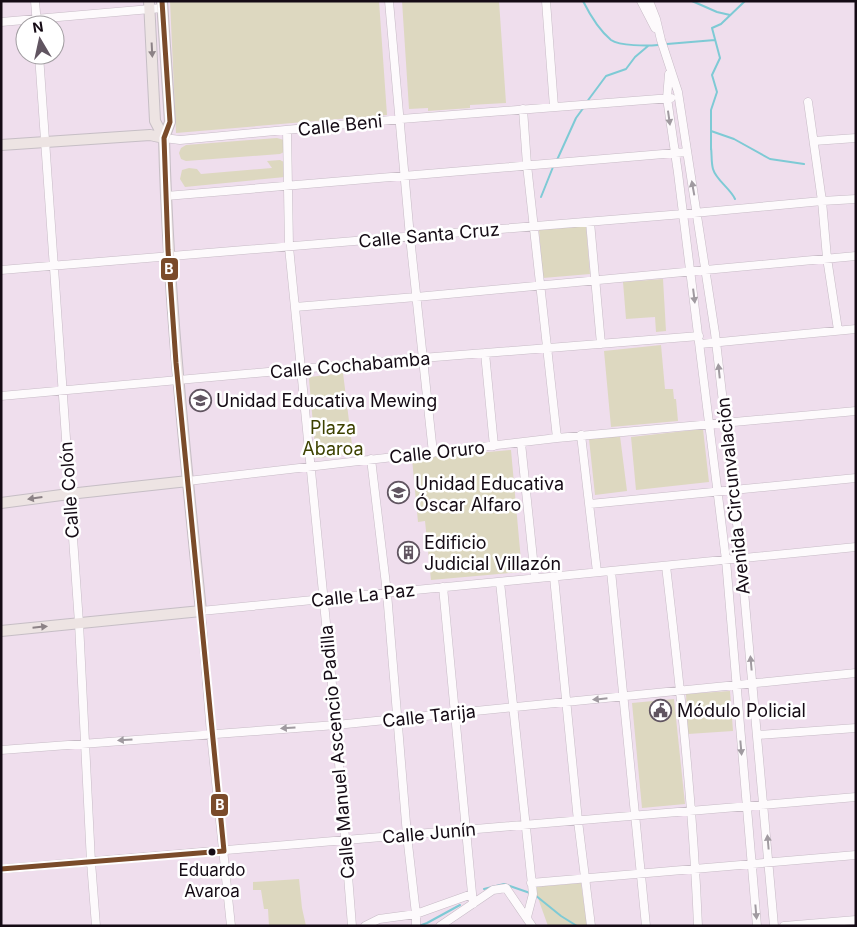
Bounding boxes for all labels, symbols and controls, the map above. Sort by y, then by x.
north arrow [15,15,65,65]
text: N [31,17,44,36]
one-way arrow [148,42,156,58]
street label: Calle Beni [297,110,383,140]
one-way arrow [666,110,674,126]
one-way arrow [688,180,696,196]
street label: Calle Santa Cruz [358,218,500,252]
line badge: B [160,257,179,281]
text: B [164,260,174,277]
one-way arrow [690,288,698,304]
street label: Calle Cochabamba [269,348,431,382]
one-way arrow [715,362,723,378]
school or university icon: Unidad Educativa Mewing [188,388,212,412]
place label: Unidad Educativa Mewing [216,390,437,411]
street label: Avenida Circunvalación [712,396,754,596]
park label: Plaza Abaroa [302,417,364,459]
street label: Calle Oruro [388,437,486,467]
street label: Calle Colón [55,441,83,539]
place label: Unidad Educativa Óscar Alfaro [415,473,564,515]
school or university icon: Unidad Educativa Óscar Alfaro [387,481,411,505]
one-way arrow [27,494,43,502]
place label: Edificio Judicial Villazón [424,532,561,574]
building icon: Edificio Judicial Villazón [396,540,420,564]
street label: Calle La Paz [310,579,416,611]
one-way arrow [32,623,48,631]
street label: Calle Manuel Ascencio Padilla [315,624,359,880]
one-way arrow [747,655,755,671]
one-way arrow [592,695,608,703]
public building icon: Módulo Policial [649,698,673,722]
place label: Módulo Policial [677,700,806,721]
street label: Calle Tarija [381,701,477,731]
one-way arrow [279,725,295,733]
one-way arrow [117,737,133,745]
one-way arrow [737,740,745,756]
line badge: B [210,793,229,817]
text: B [215,796,225,813]
street label: Calle Junín [381,818,477,848]
one-way arrow [763,834,771,850]
marker: Eduardo Avaroa [207,847,217,857]
place label: Eduardo Avaroa [179,860,245,901]
one-way arrow [752,905,760,921]

